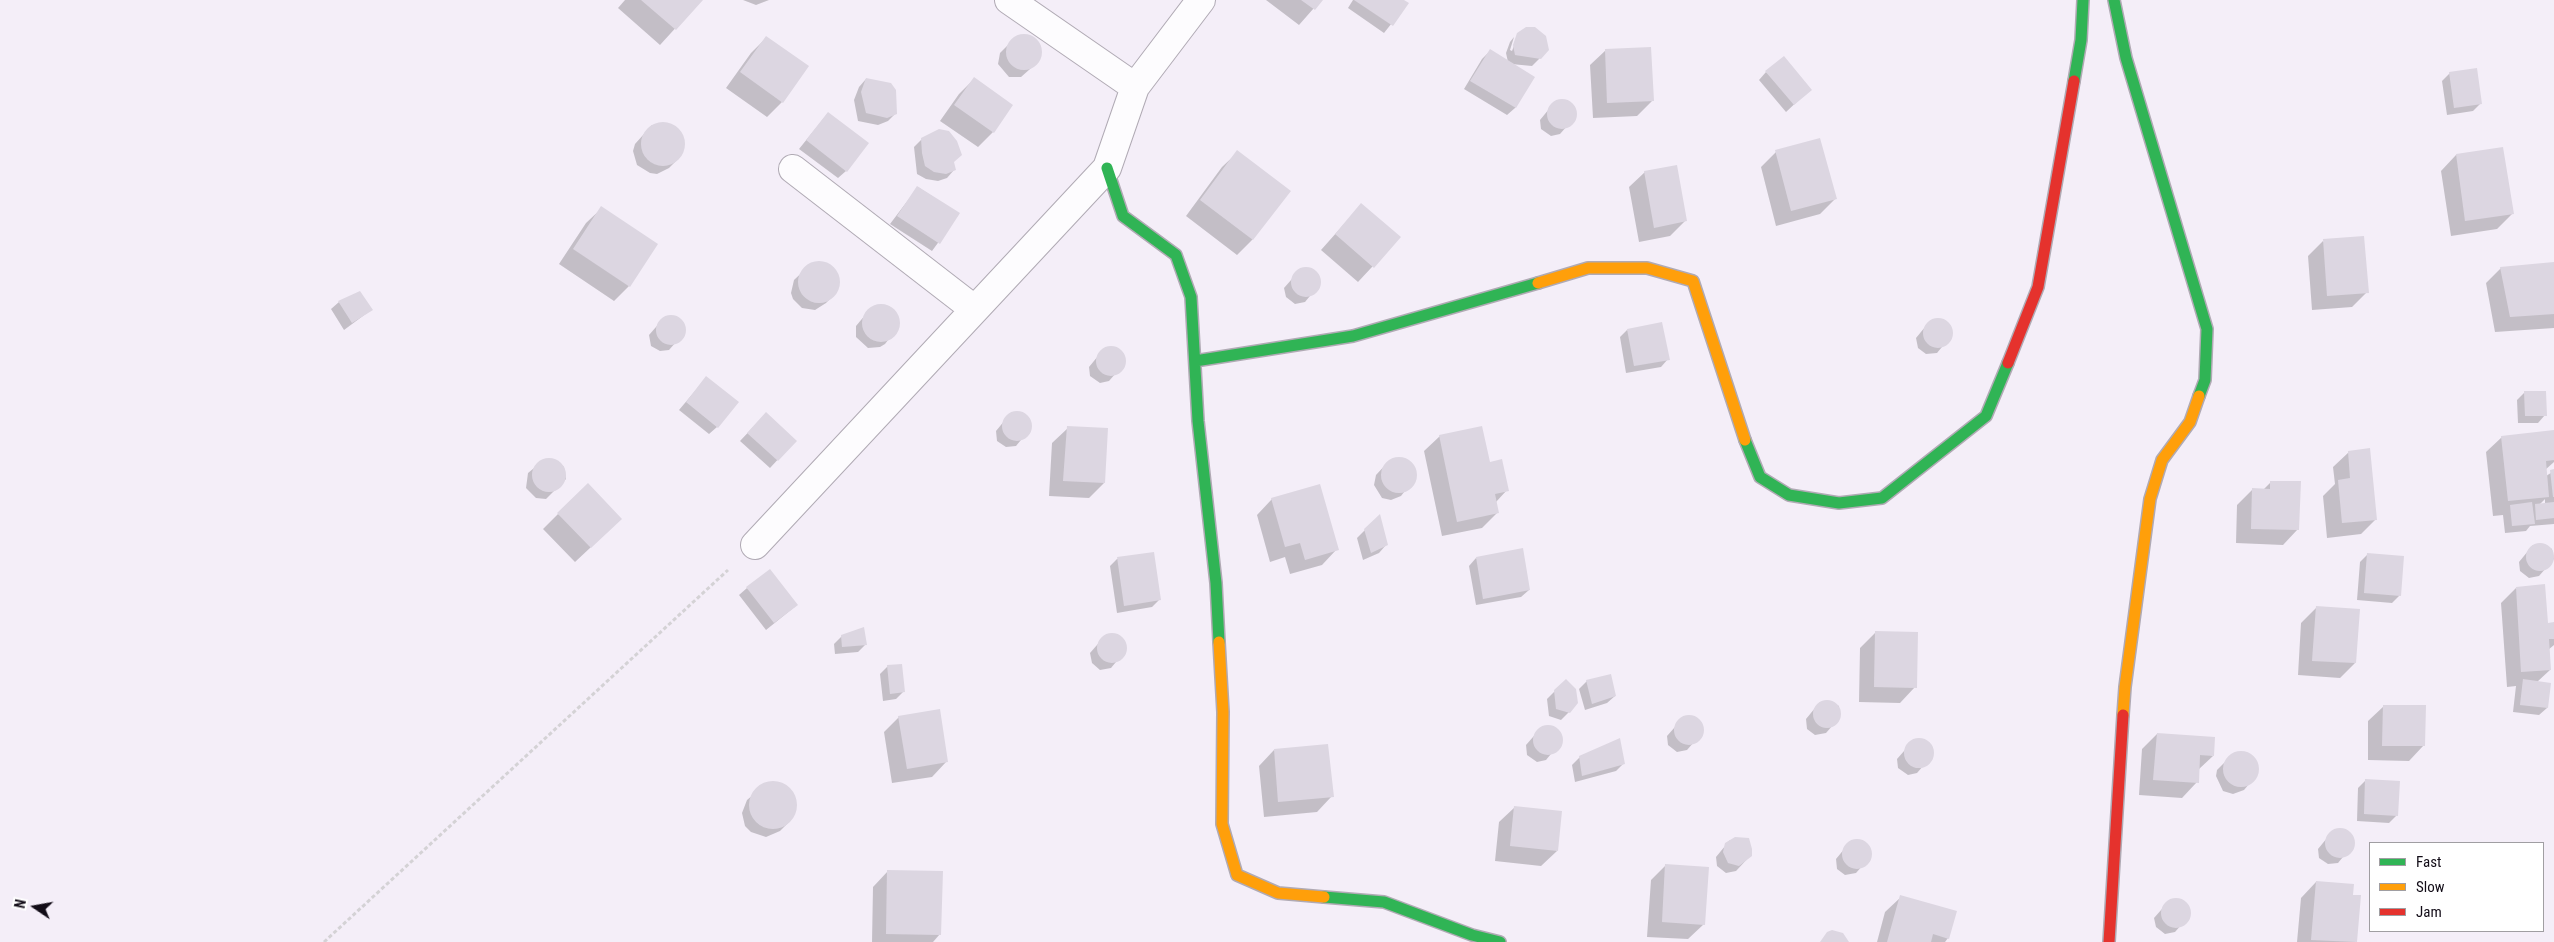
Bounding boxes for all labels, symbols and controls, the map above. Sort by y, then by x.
legend [2369,842,2544,932]
text: Fast [2416,853,2441,871]
text: Slow [2416,878,2445,896]
north arrow [10,882,60,932]
text: N [12,898,29,910]
text: Jam [2416,903,2442,921]

